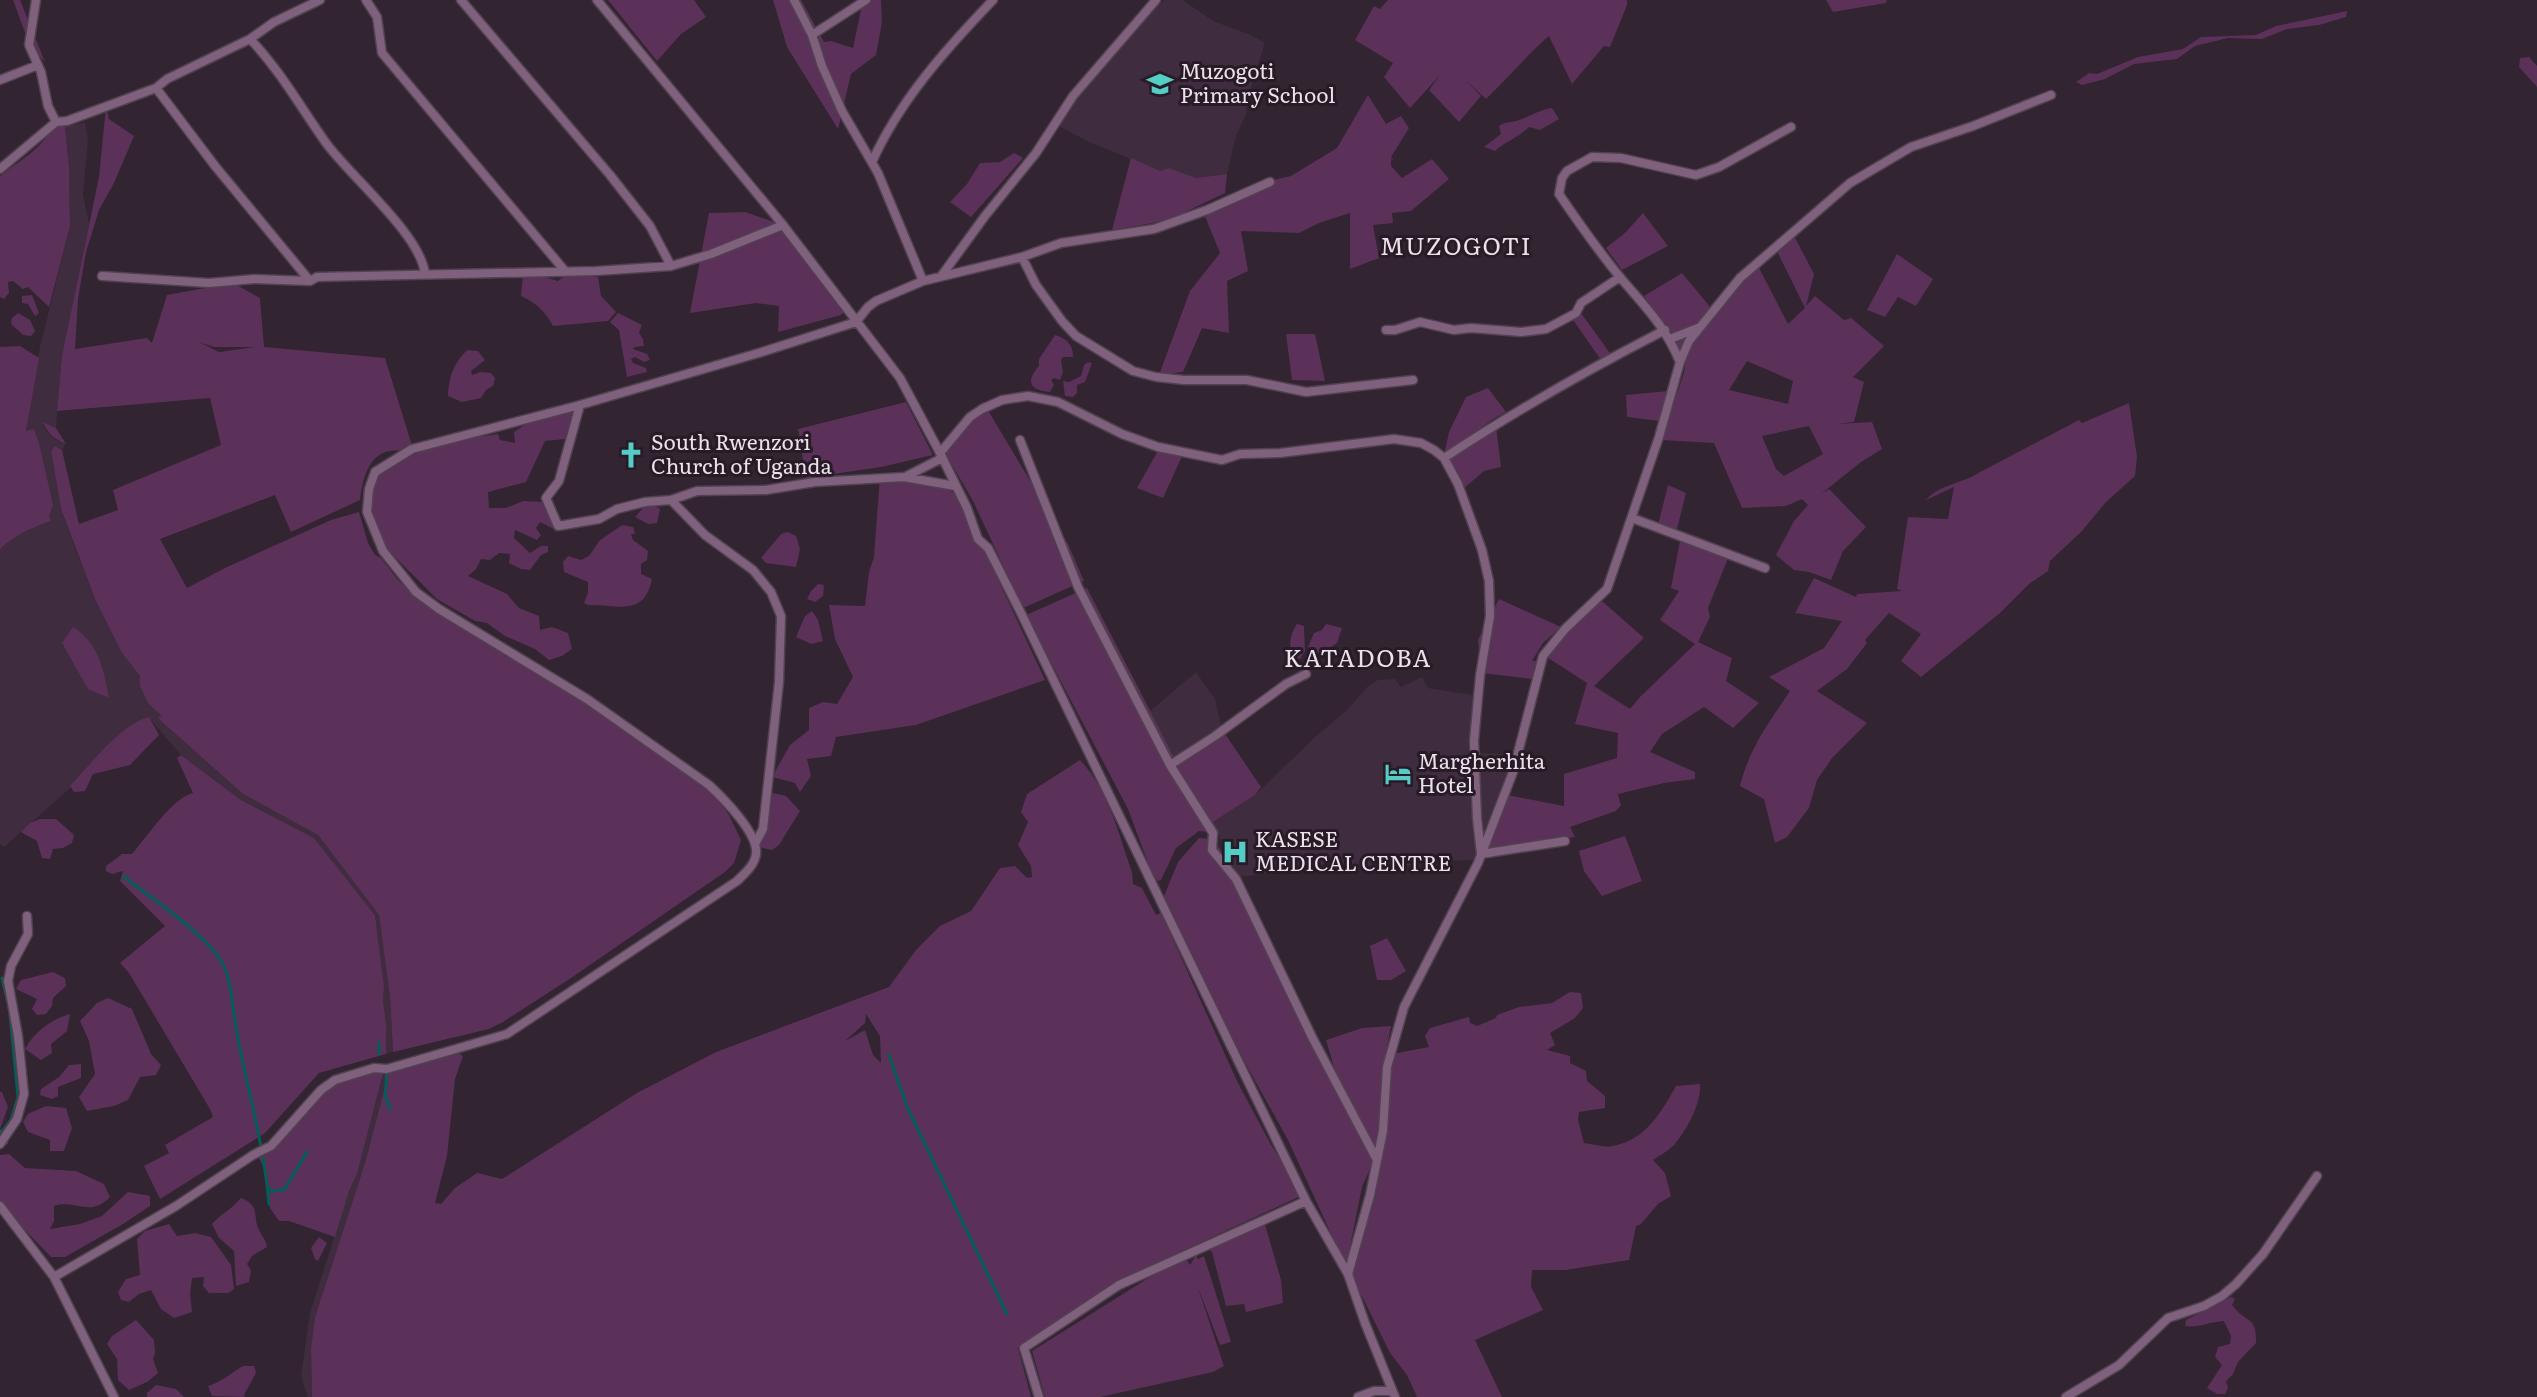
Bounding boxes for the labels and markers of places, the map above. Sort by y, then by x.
place label: Muzogoti Primary School [1180,54,1335,109]
school or university icon: Muzogoti Primary School [1145,69,1175,99]
place label: South Rwenzori Church of Uganda [651,425,832,480]
church icon: South Rwenzori Church of Uganda [616,440,646,470]
place label: Margherhita Hotel [1418,744,1546,799]
hotel icon: Margherhita Hotel [1383,759,1413,789]
place label: KASESE MEDICAL CENTRE [1255,822,1451,877]
hospital icon: KASESE MEDICAL CENTRE [1220,837,1250,867]

